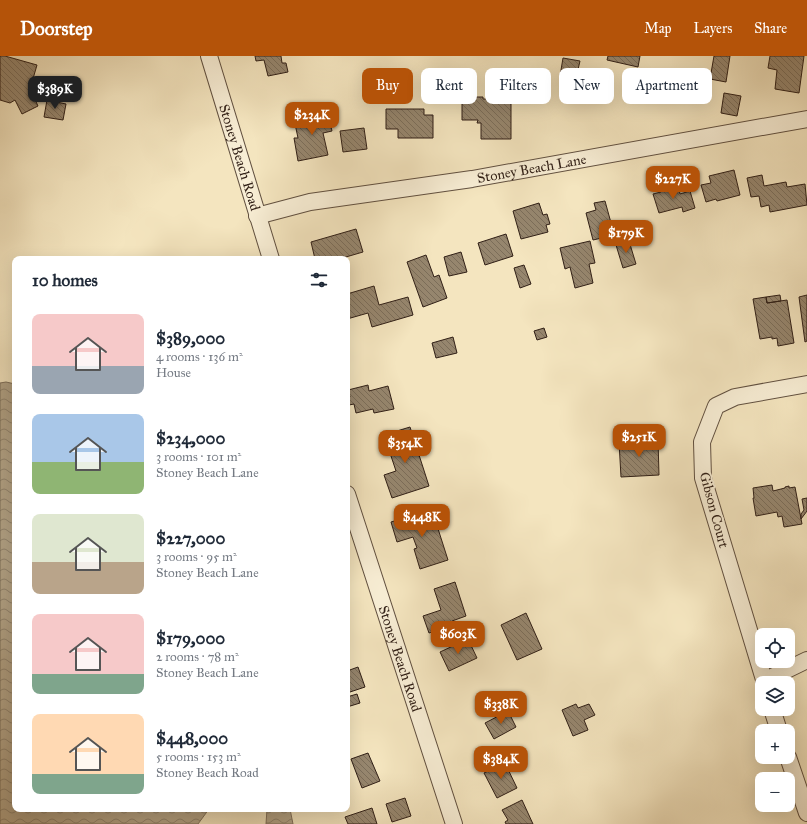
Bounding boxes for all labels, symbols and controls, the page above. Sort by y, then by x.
text: Doorstep [20,17,93,40]
text: Map [644,20,672,37]
text: Layers [694,20,732,37]
text: Share [754,20,787,37]
chip: Buy [362,68,413,104]
chip: Rent [421,68,477,104]
chip: Filters [485,68,551,104]
chip: New [559,68,614,104]
chip: Apartment [622,68,712,104]
pin: $389K [27,76,83,110]
text: $389K [37,81,73,97]
street label: Stoney Beach Road [216,102,264,213]
pin: $234K [284,102,340,136]
text: $234K [294,107,330,123]
street label: Stoney Beach Lane [476,150,588,186]
pin: $227K [645,166,701,200]
text: $227K [655,171,691,187]
pin: $179K [598,220,654,254]
text: $179K [608,225,644,241]
icon: filters [308,269,330,291]
text: 10 homes [32,270,98,291]
text: $389,000 [156,328,225,349]
icon: home [64,330,112,378]
text: 4 rooms · 136 m² [156,349,243,365]
text: House [156,365,191,381]
pin: $251K [611,424,667,458]
text: $234,000 [156,428,225,449]
text: $251K [622,429,656,445]
icon: home [64,430,112,478]
pin: $354K [377,430,433,464]
text: $354K [387,435,423,451]
text: 3 rooms · 101 m² [156,449,241,465]
text: Stoney Beach Lane [156,465,259,481]
street label: Gibson Court [696,470,732,550]
pin: $448K [394,504,450,538]
text: $448K [403,509,441,525]
text: $227,000 [156,528,225,549]
icon: home [64,530,112,578]
text: 3 rooms · 95 m² [156,549,237,565]
text: Stoney Beach Lane [156,565,259,581]
street label: Stoney Beach Road [375,603,426,714]
pin: $603K [430,621,486,655]
text: $603K [440,626,476,642]
text: $179,000 [156,628,225,649]
map controls [755,628,795,812]
button: locate [755,628,795,668]
icon: home [64,630,112,678]
text: 2 rooms · 78 m² [156,649,239,665]
text: Stoney Beach Lane [156,665,259,681]
button: layers [755,676,795,716]
pin: $338K [473,691,529,725]
text: $338K [484,696,518,712]
button: + [755,724,795,764]
text: $448,000 [156,728,228,749]
icon: home [64,730,112,778]
pin: $384K [473,746,529,780]
text: 5 rooms · 153 m² [156,749,241,765]
text: $384K [483,751,519,767]
text: Stoney Beach Road [156,765,259,781]
button: − [755,772,795,812]

